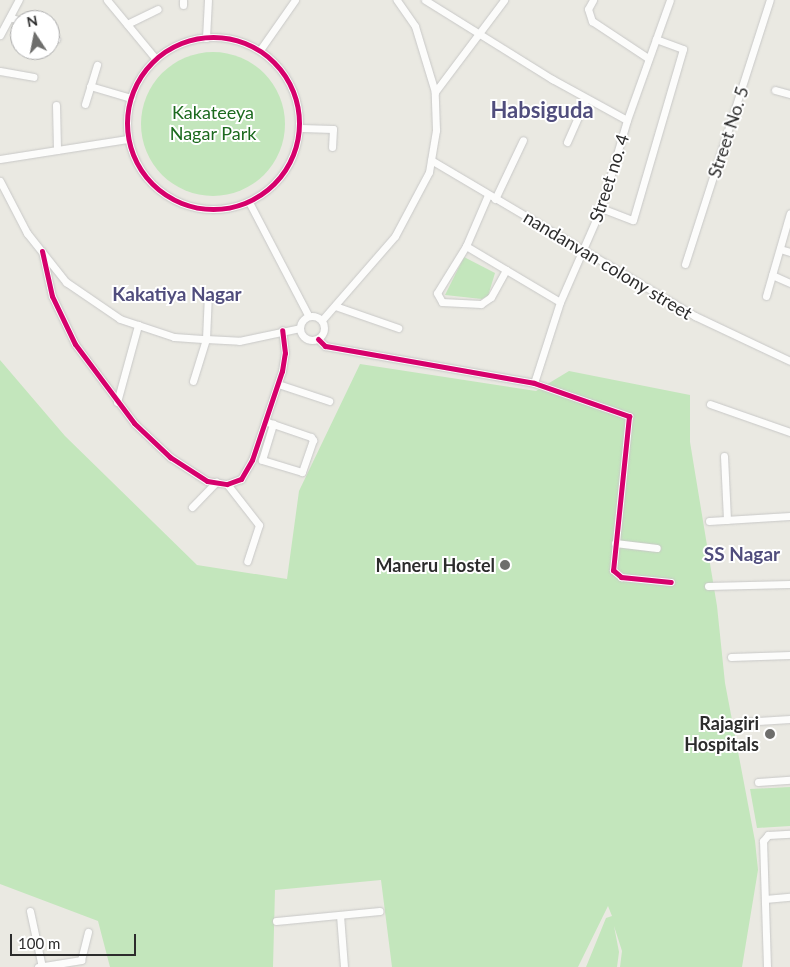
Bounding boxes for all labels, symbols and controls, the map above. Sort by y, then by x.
north arrow [10,10,60,60]
text: N [25,11,39,30]
street label: Street No. 5 [703,84,753,180]
district label: Habsiguda [490,97,594,123]
park label: Kakateeya Nagar Park [169,102,257,144]
street label: Street no. 4 [585,131,633,225]
street label: nandanvan colony street [520,206,696,324]
district label: Kakatiya Nagar [112,283,242,305]
district label: SS Nagar [704,543,780,565]
place label: Maneru Hostel [376,554,495,576]
marker: Maneru Hostel [499,559,511,571]
place label: Rajagiri Hospitals [684,713,759,756]
marker: Rajagiri Hospitals [763,727,777,741]
scale bar [12,924,139,956]
text: 100 m [18,934,60,952]

